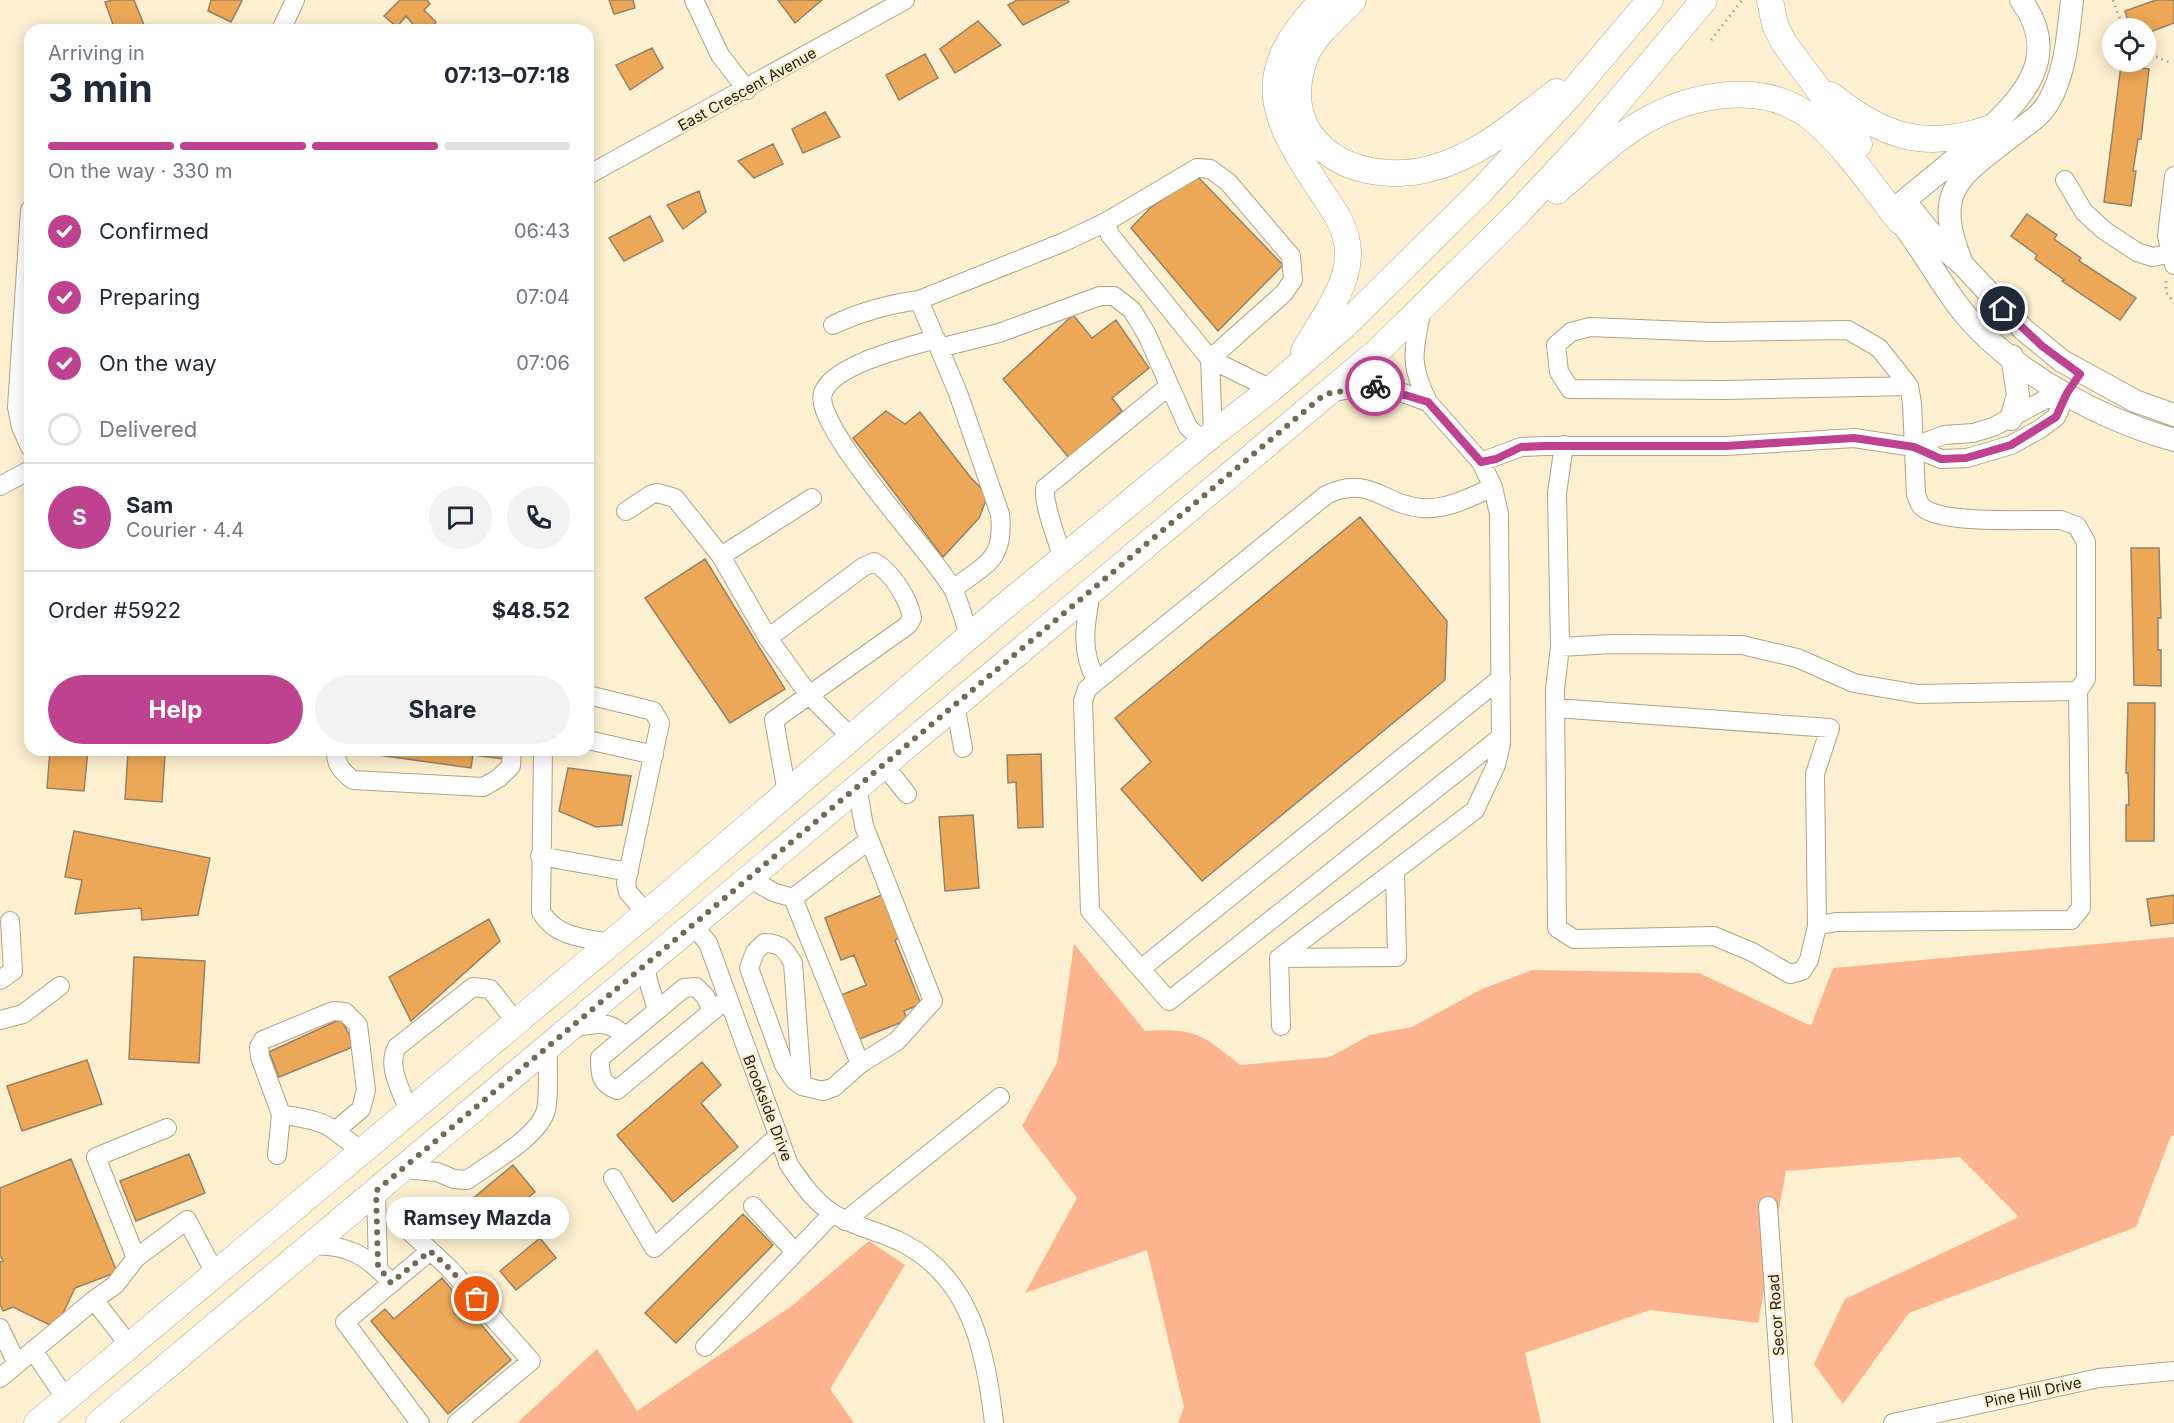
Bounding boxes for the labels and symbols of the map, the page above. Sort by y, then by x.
street label: East Crescent Avenue [674,43,820,135]
pin [1977,283,2028,334]
courier [1345,356,1405,416]
street label: Brookside Drive [739,1052,797,1164]
callout: Ramsey Mazda [386,1197,568,1239]
pin [451,1273,502,1324]
street label: Secor Road [1764,1273,1788,1357]
street label: Pine Hill Drive [1983,1372,2083,1412]

